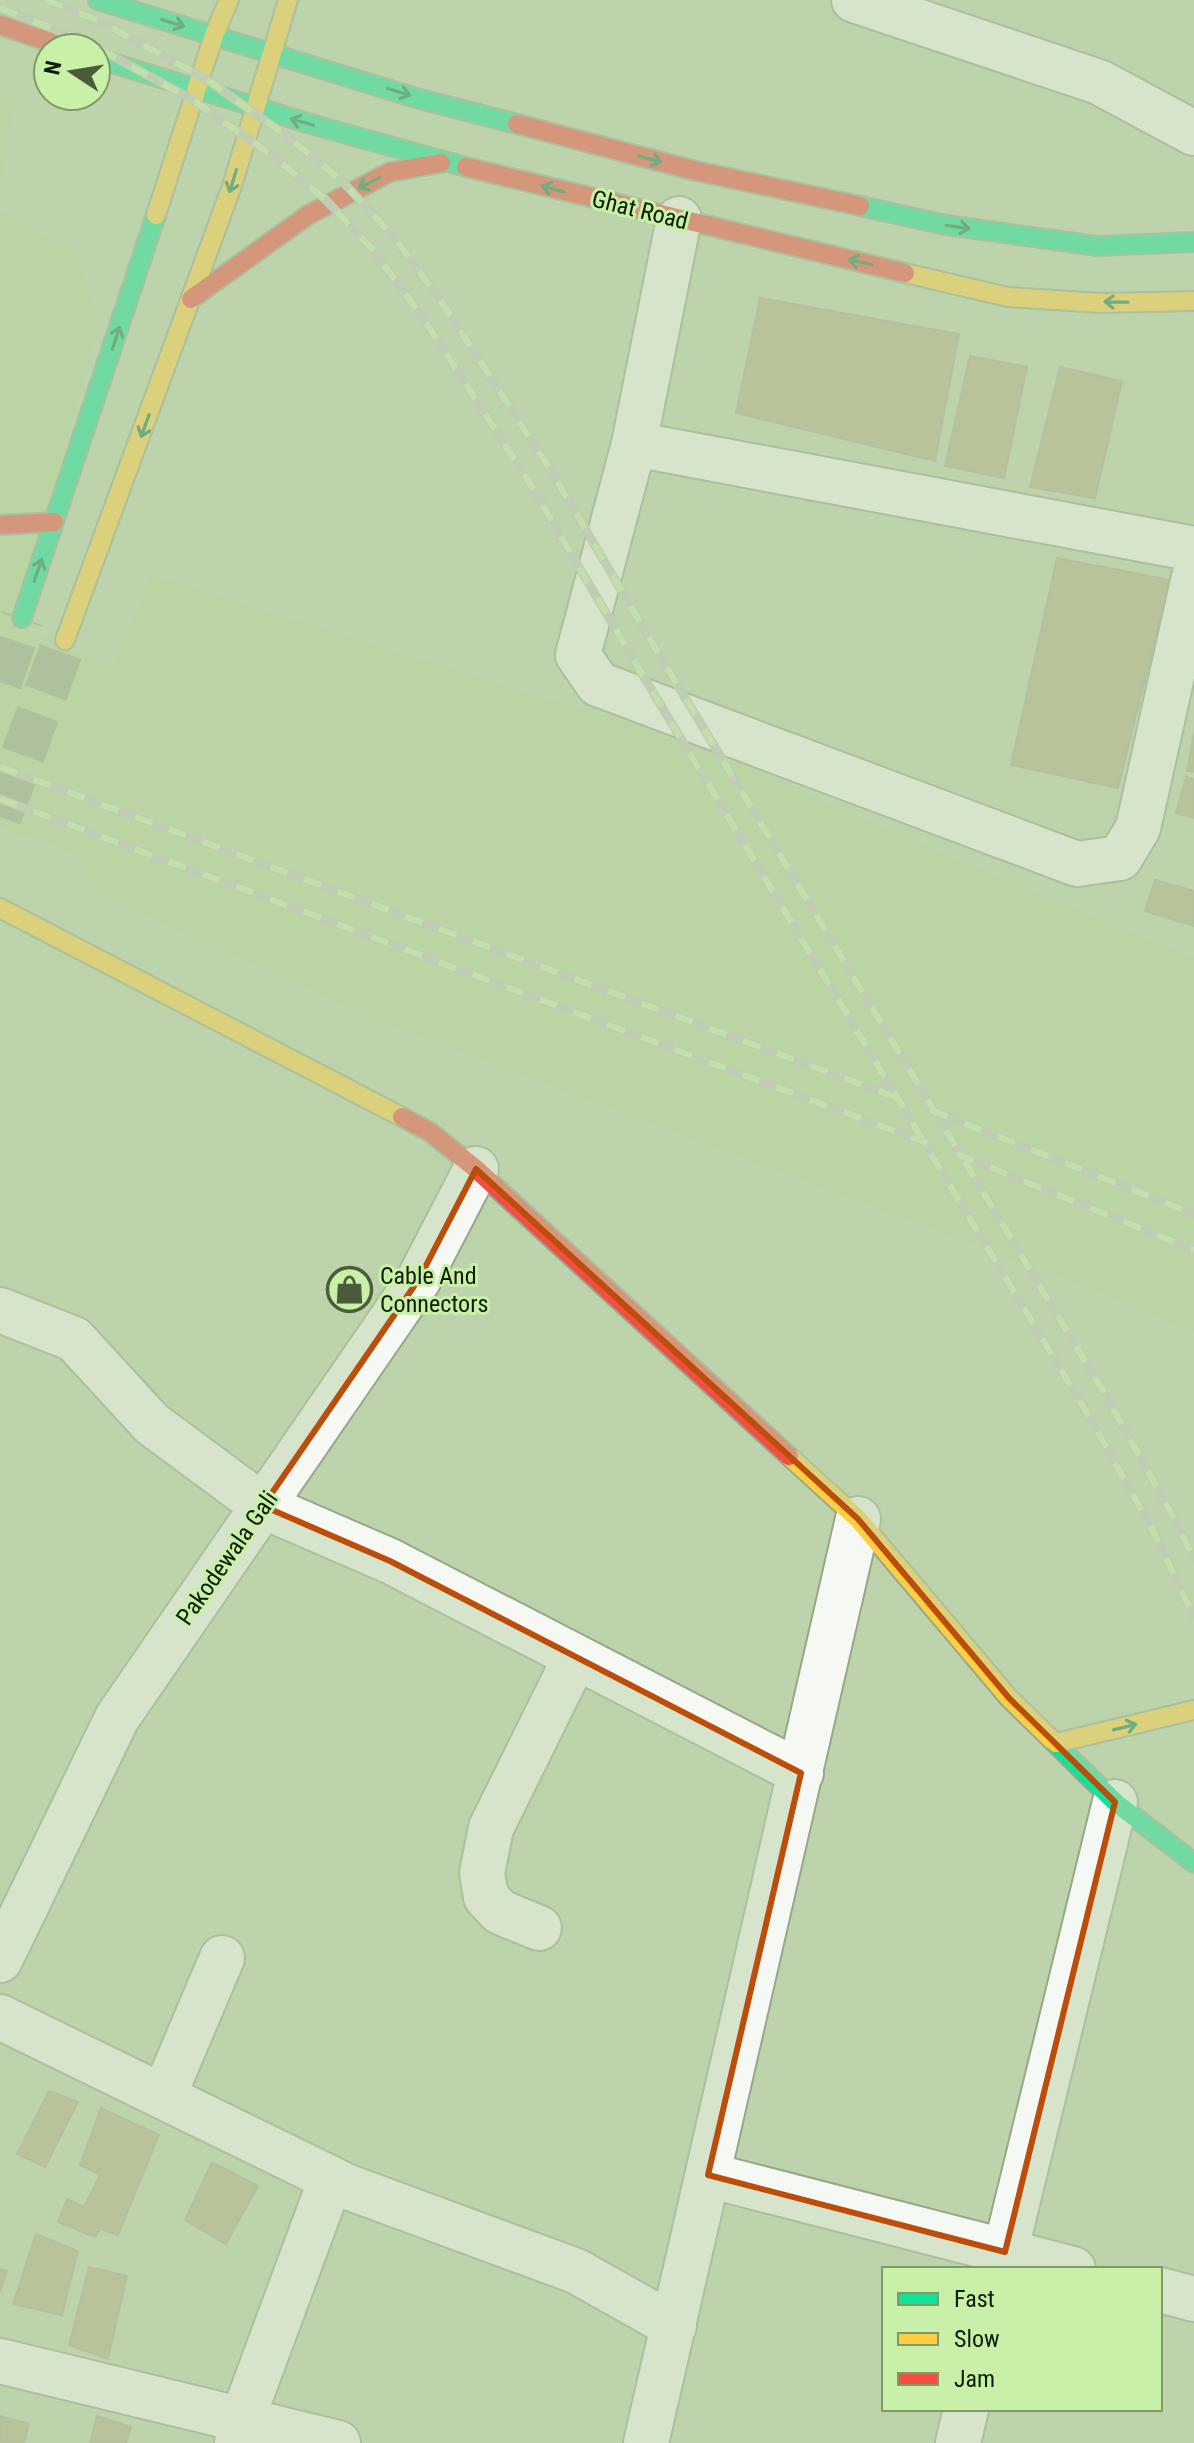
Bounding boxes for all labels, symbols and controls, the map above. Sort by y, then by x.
one-way arrow [159,16,185,31]
north arrow [32,32,112,112]
text: N [39,59,67,77]
one-way arrow [385,85,411,100]
one-way arrow [289,113,315,128]
one-way arrow [636,152,662,167]
one-way arrow [225,168,240,194]
one-way arrow [358,176,381,192]
one-way arrow [541,180,566,195]
street label: Ghat Road [589,185,691,235]
one-way arrow [945,220,971,235]
one-way arrow [848,254,874,269]
one-way arrow [1103,294,1130,310]
one-way arrow [109,326,124,351]
one-way arrow [137,413,151,438]
one-way arrow [31,558,46,583]
place label: Cable And Connectors [380,1262,488,1318]
shop icon: Cable And Connectors [325,1266,373,1314]
street label: Pakodewala Gali [171,1486,283,1630]
one-way arrow [1111,1718,1137,1733]
legend [882,2267,1162,2411]
text: Fast [954,2285,995,2313]
text: Slow [954,2325,1000,2353]
text: Jam [954,2365,995,2393]

